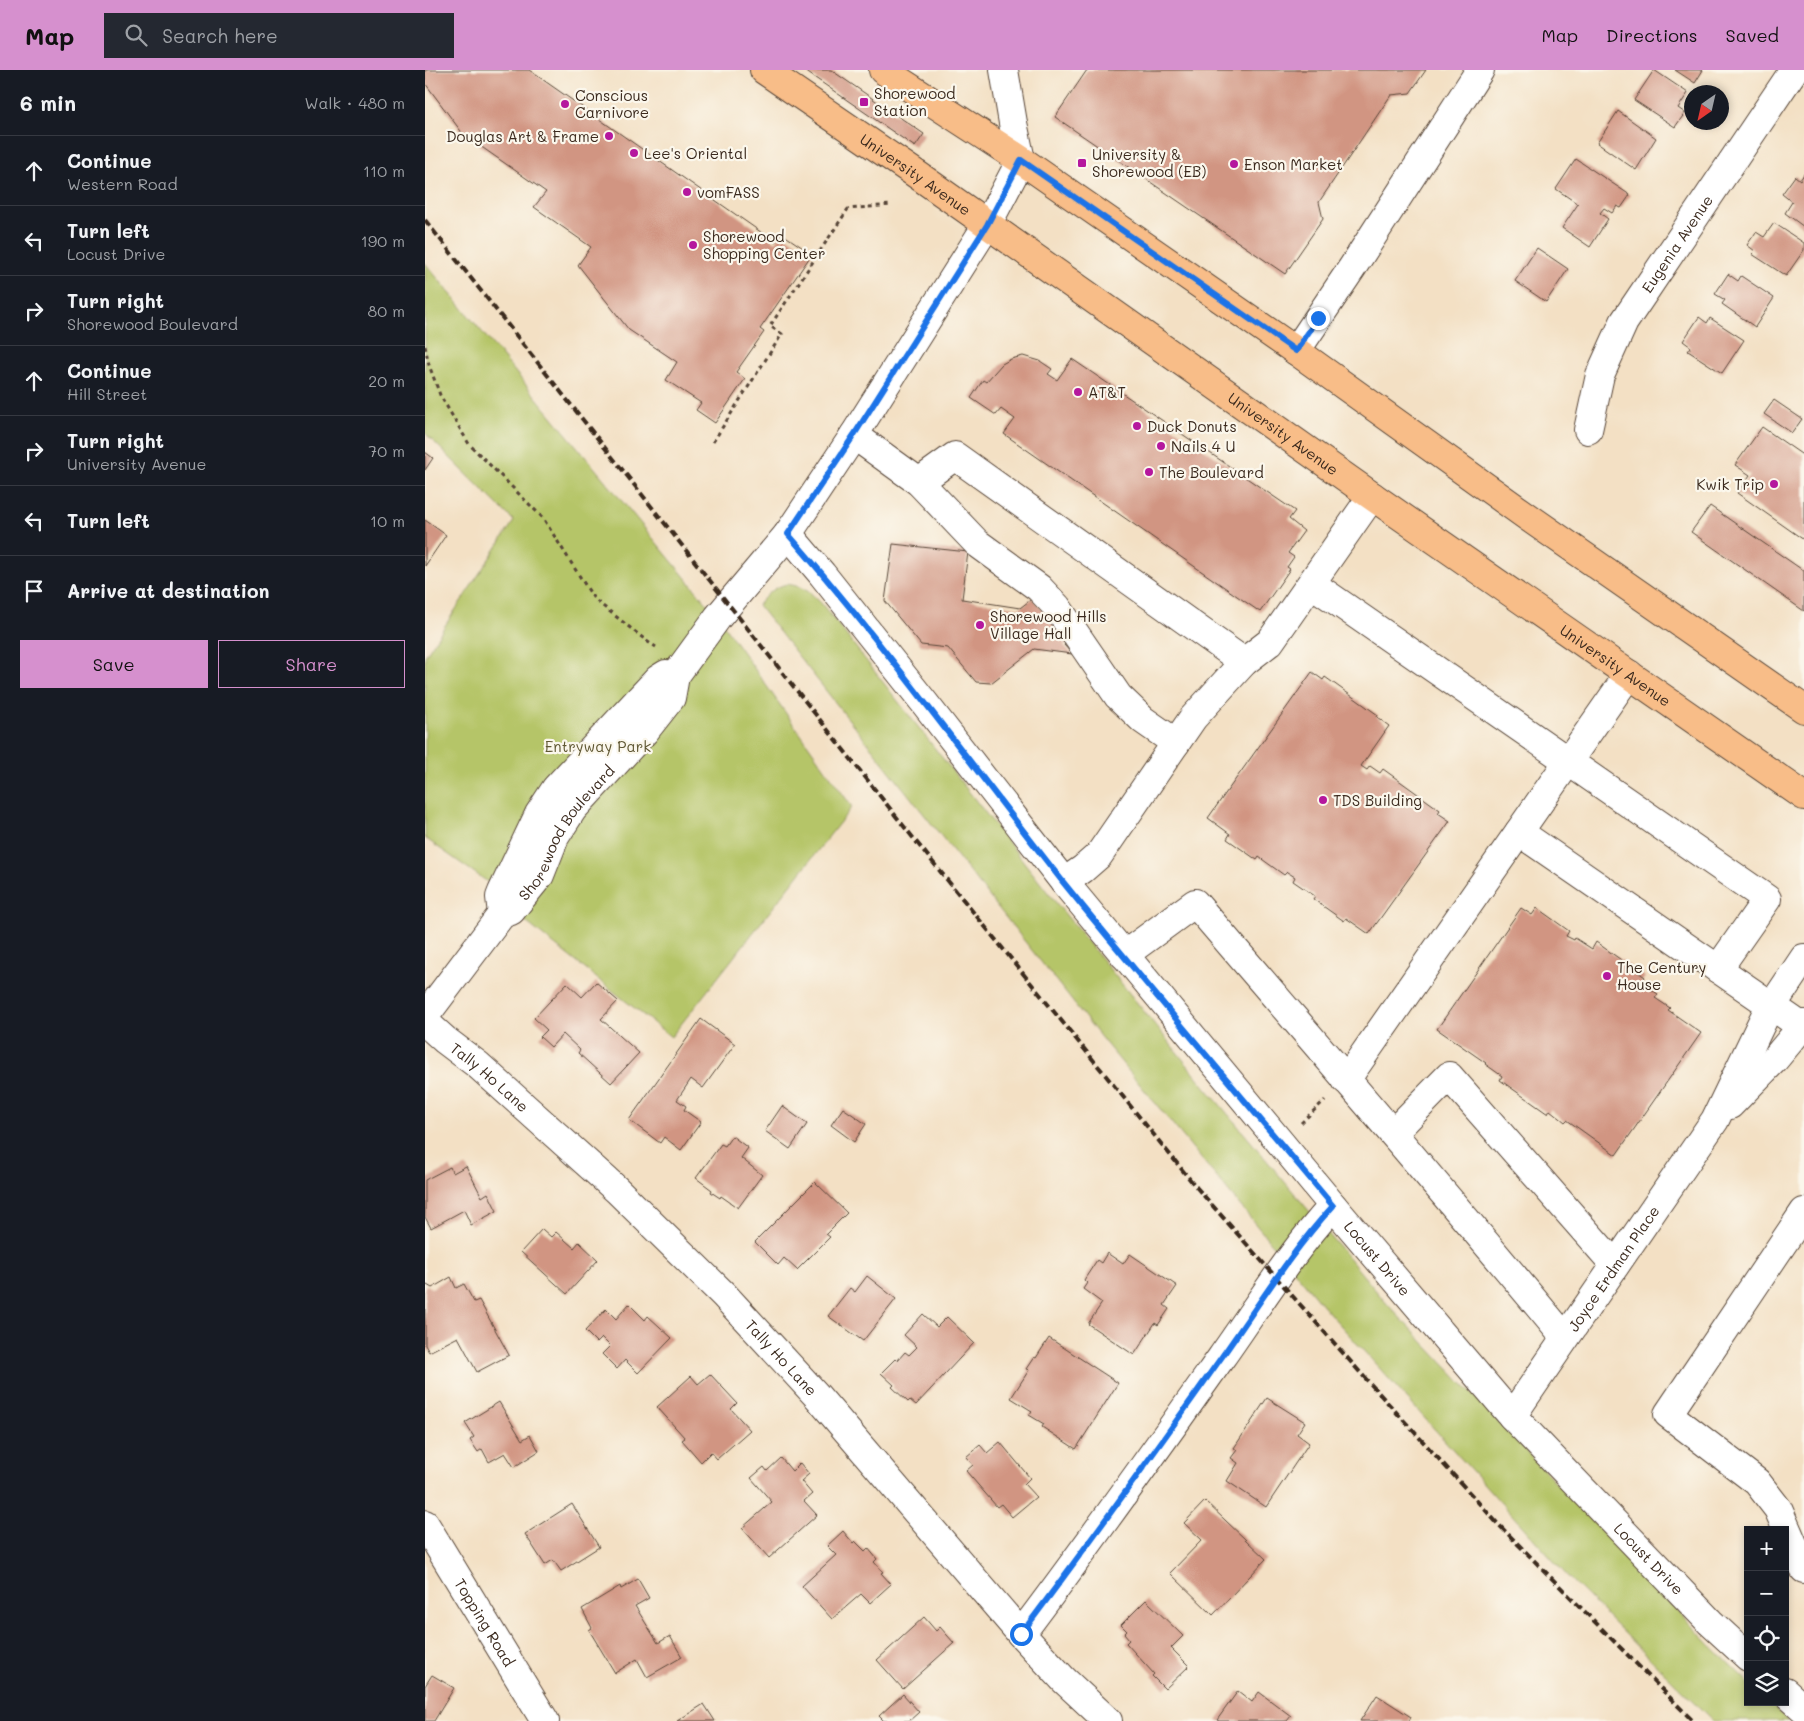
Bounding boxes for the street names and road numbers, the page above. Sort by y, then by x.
street label: University Avenue [856,129,975,220]
street label: Eugenia Avenue [1637,191,1717,296]
street label: University Avenue [1224,388,1343,479]
street label: University Avenue [1556,620,1675,711]
street label: Shorewood Boulevard [514,761,619,904]
street label: Tally Ho Lane [447,1038,533,1116]
street label: Joyce Erdman Place [1563,1202,1663,1335]
street label: Locust Drive [1340,1217,1415,1300]
street label: Tally Ho Lane [741,1315,822,1400]
street label: Locust Drive [1610,1518,1688,1599]
street label: Topping Road [450,1574,519,1670]

